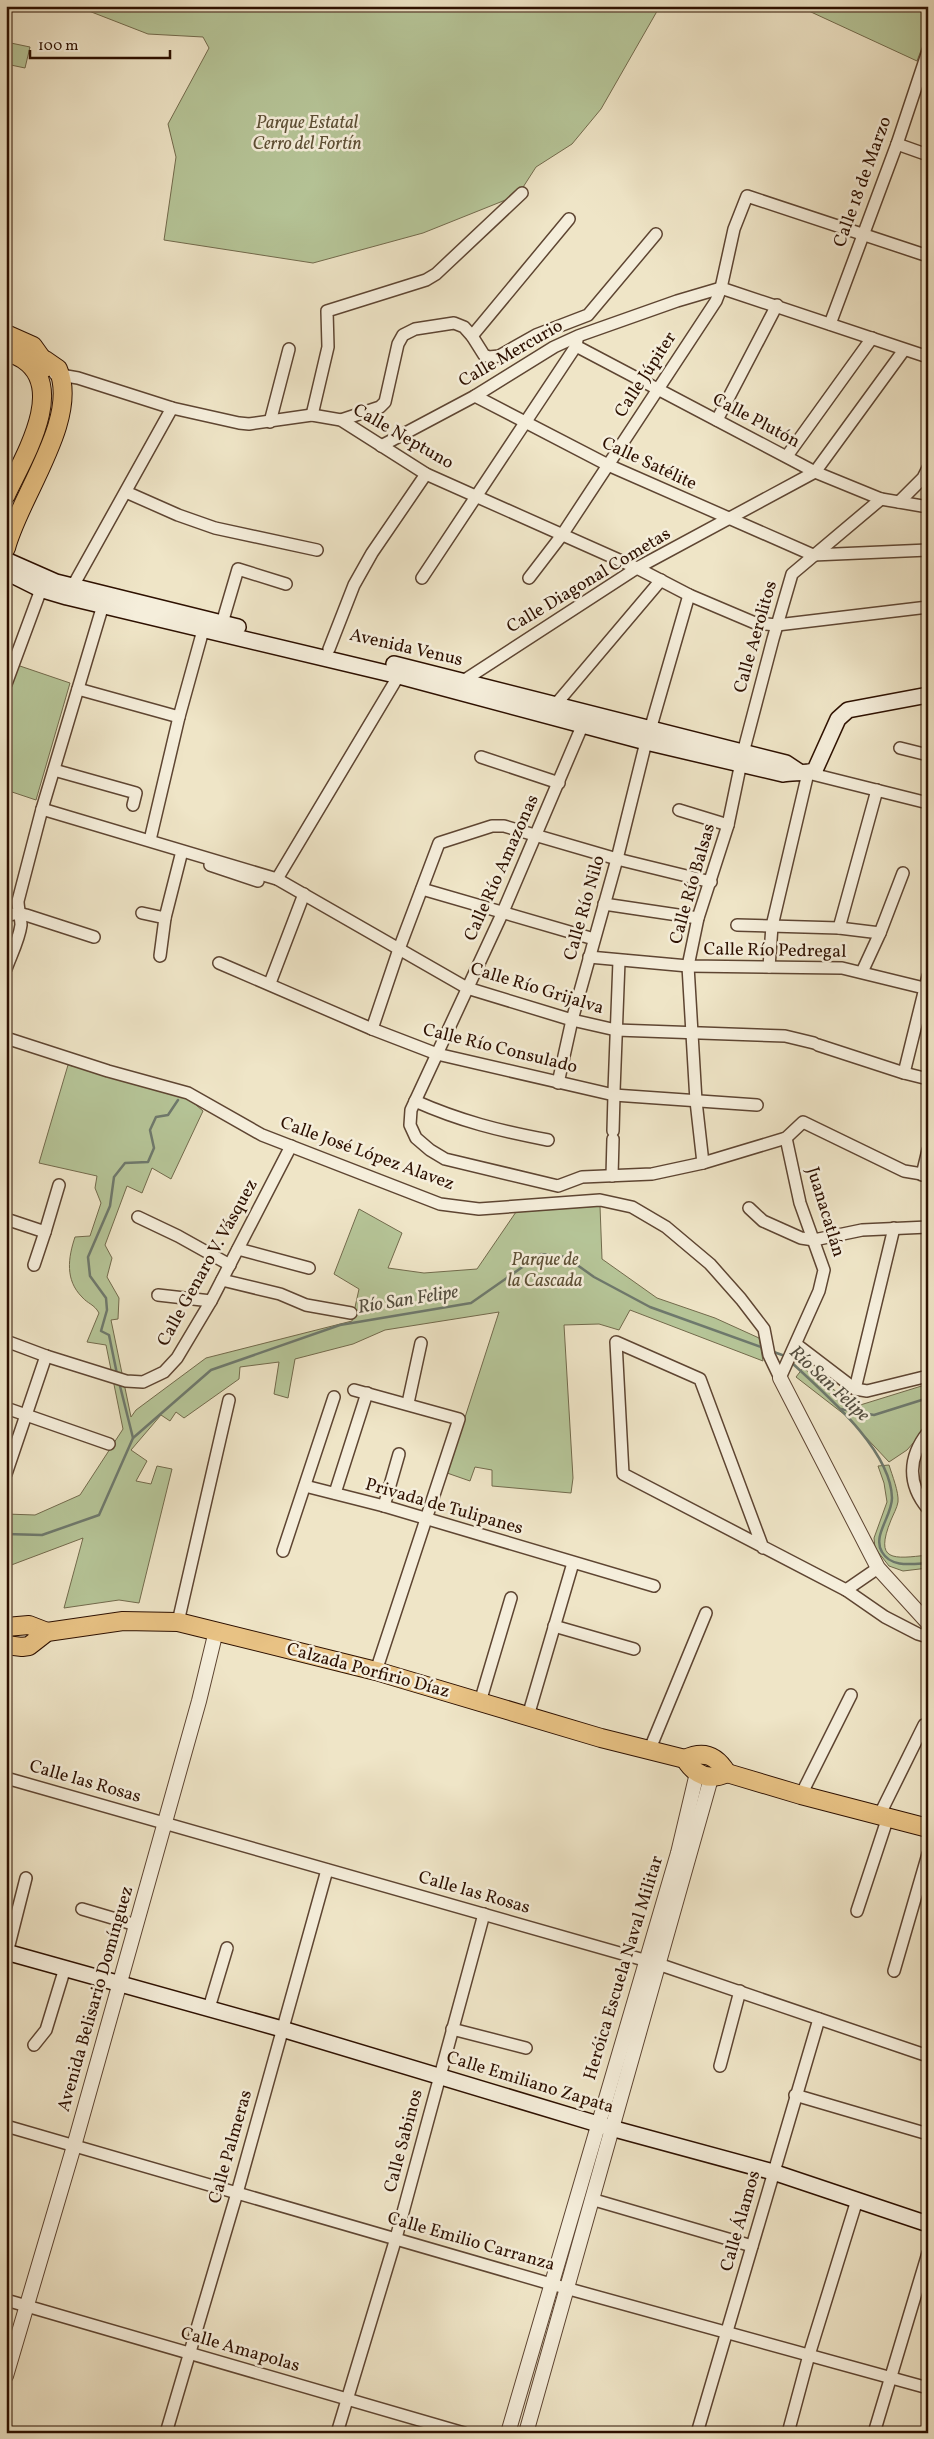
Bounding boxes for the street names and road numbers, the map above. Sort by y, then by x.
street label: Calle 18 de Marzo [828,113,898,251]
street label: Calle Mercurio [454,314,568,394]
street label: Calle Júpiter [609,327,683,423]
street label: Calle Plutón [708,387,804,455]
street label: Calle Neptuno [348,398,458,476]
street label: Calle Satélite [597,431,701,497]
street label: Calle Diagonal Cometas [502,522,676,640]
street label: Calle Aerolitos [728,578,784,696]
street label: Avenida Venus [347,623,465,673]
street label: Calle Río Amazonas [458,791,546,945]
street label: Calle Río Balsas [664,821,722,947]
street label: Calle Río Nilo [558,853,612,963]
street label: Calle Río Pedregal [703,937,847,965]
street label: Calle Río Grijalva [467,957,607,1021]
street label: Calle Río Consulado [420,1018,580,1080]
street label: Calle José López Alavez [277,1111,457,1197]
street label: Juanacatlán [799,1164,851,1260]
street label: Calle Genaro V. Vásquez [152,1175,264,1351]
street label: Privada de Tulipanes [362,1472,526,1542]
street label: Calzada Porfirio Díaz [284,1637,452,1705]
street label: Calle las Rosas [26,1754,144,1810]
street label: Heróica Escuela Naval Militar [578,1852,670,2083]
street label: Calle las Rosas [415,1865,533,1921]
street label: Avenida Belisario Domínguez [52,1883,140,2115]
street label: Calle Emiliano Zapata [443,2046,617,2120]
street label: Calle Palmeras [203,2087,259,2207]
street label: Calle Sabinos [378,2087,430,2195]
street label: Calle Álamos [715,2168,767,2274]
street label: Calle Emilio Carranza [384,2206,558,2278]
street label: Calle Amapolas [177,2321,303,2379]

